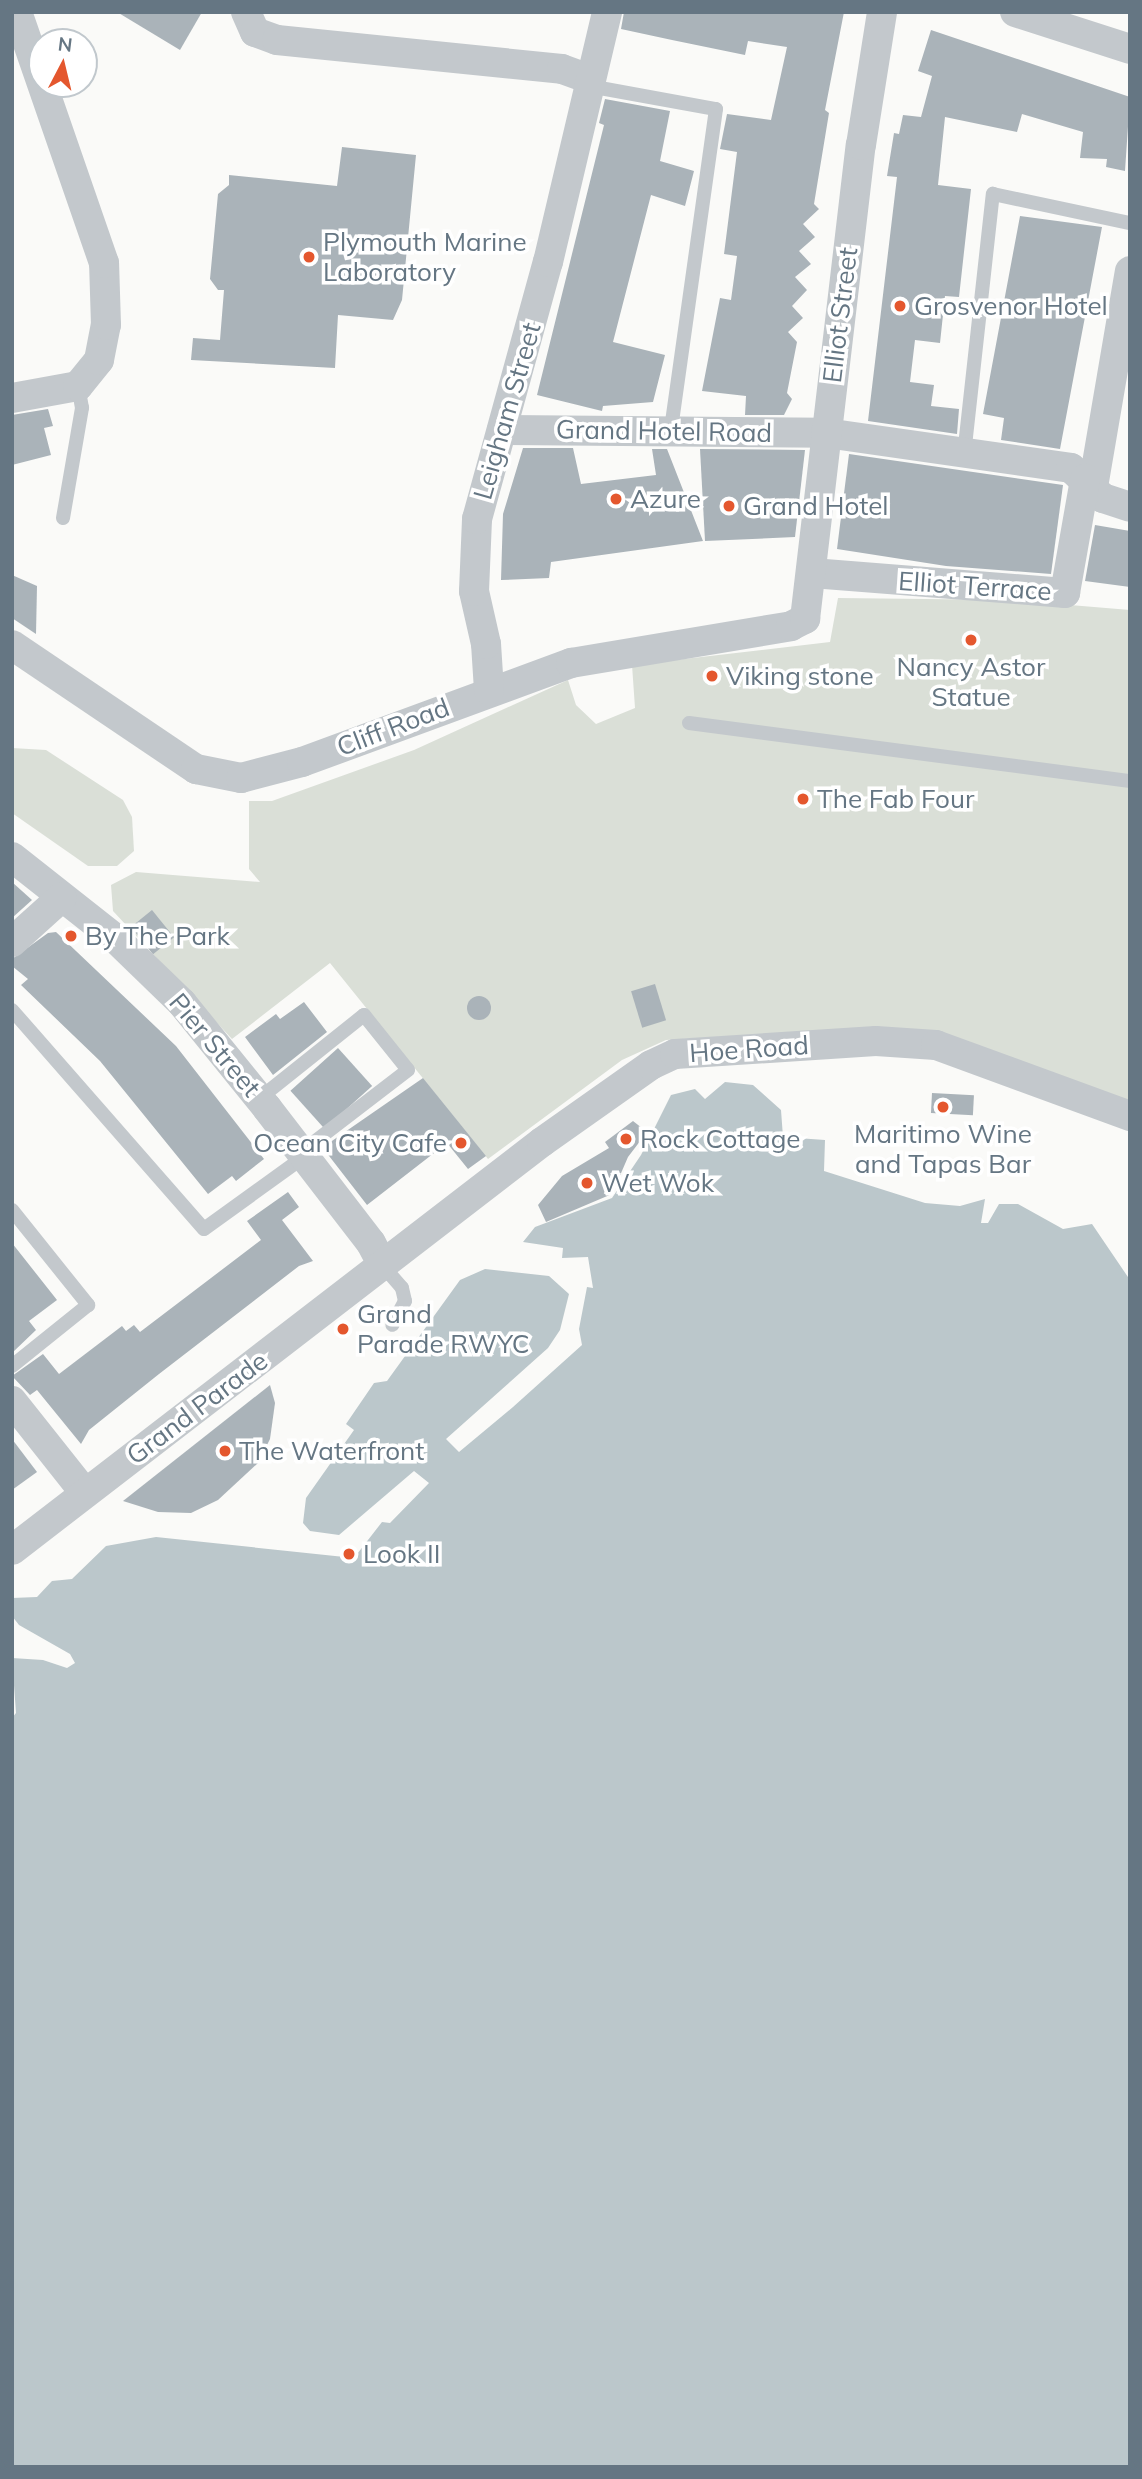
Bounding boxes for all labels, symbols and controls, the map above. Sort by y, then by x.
north arrow [28,28,98,98]
text: N [57,31,74,57]
place label: Plymouth Marine Laboratory [323,226,527,288]
street label: Elliot Street [816,245,864,385]
marker: Plymouth Marine Laboratory [301,249,317,265]
place label: Grosvenor Hotel [914,290,1108,322]
marker: Grosvenor Hotel [892,298,908,314]
street label: Leigham Street [467,319,547,503]
street label: Grand Hotel Road [556,414,772,448]
place label: Azure [630,483,701,515]
place label: Grand Hotel [743,490,888,522]
marker: Azure [608,491,624,507]
marker: Grand Hotel [721,498,737,514]
street label: Elliot Terrace [897,565,1053,607]
marker: Nancy Astor Statue [963,632,979,648]
place label: Nancy Astor Statue [897,651,1045,712]
place label: Viking stone [726,660,874,692]
marker: Viking stone [704,668,720,684]
street label: Cliff Road [332,691,454,763]
place label: The Fab Four [817,783,974,815]
marker: The Fab Four [795,791,811,807]
place label: By The Park [85,920,230,952]
marker: By The Park [63,928,79,944]
street label: Pier Street [163,987,267,1103]
street label: Hoe Road [688,1029,810,1069]
marker: Maritimo Wine and Tapas Bar [935,1099,951,1115]
place label: Maritimo Wine and Tapas Bar [854,1118,1032,1180]
place label: Rock Cottage [640,1123,800,1155]
place label: Ocean City Cafe [253,1127,447,1159]
marker: Rock Cottage [618,1131,634,1147]
marker: Ocean City Cafe [453,1135,469,1151]
place label: Wet Wok [601,1167,714,1199]
marker: Wet Wok [579,1175,595,1191]
place label: Grand Parade RWYC [357,1298,530,1360]
marker: Grand Parade RWYC [335,1321,351,1337]
street label: Grand Parade [120,1345,274,1471]
place label: The Waterfront [239,1435,424,1467]
marker: The Waterfront [217,1443,233,1459]
place label: Look II [363,1538,440,1570]
marker: Look II [341,1546,357,1562]

